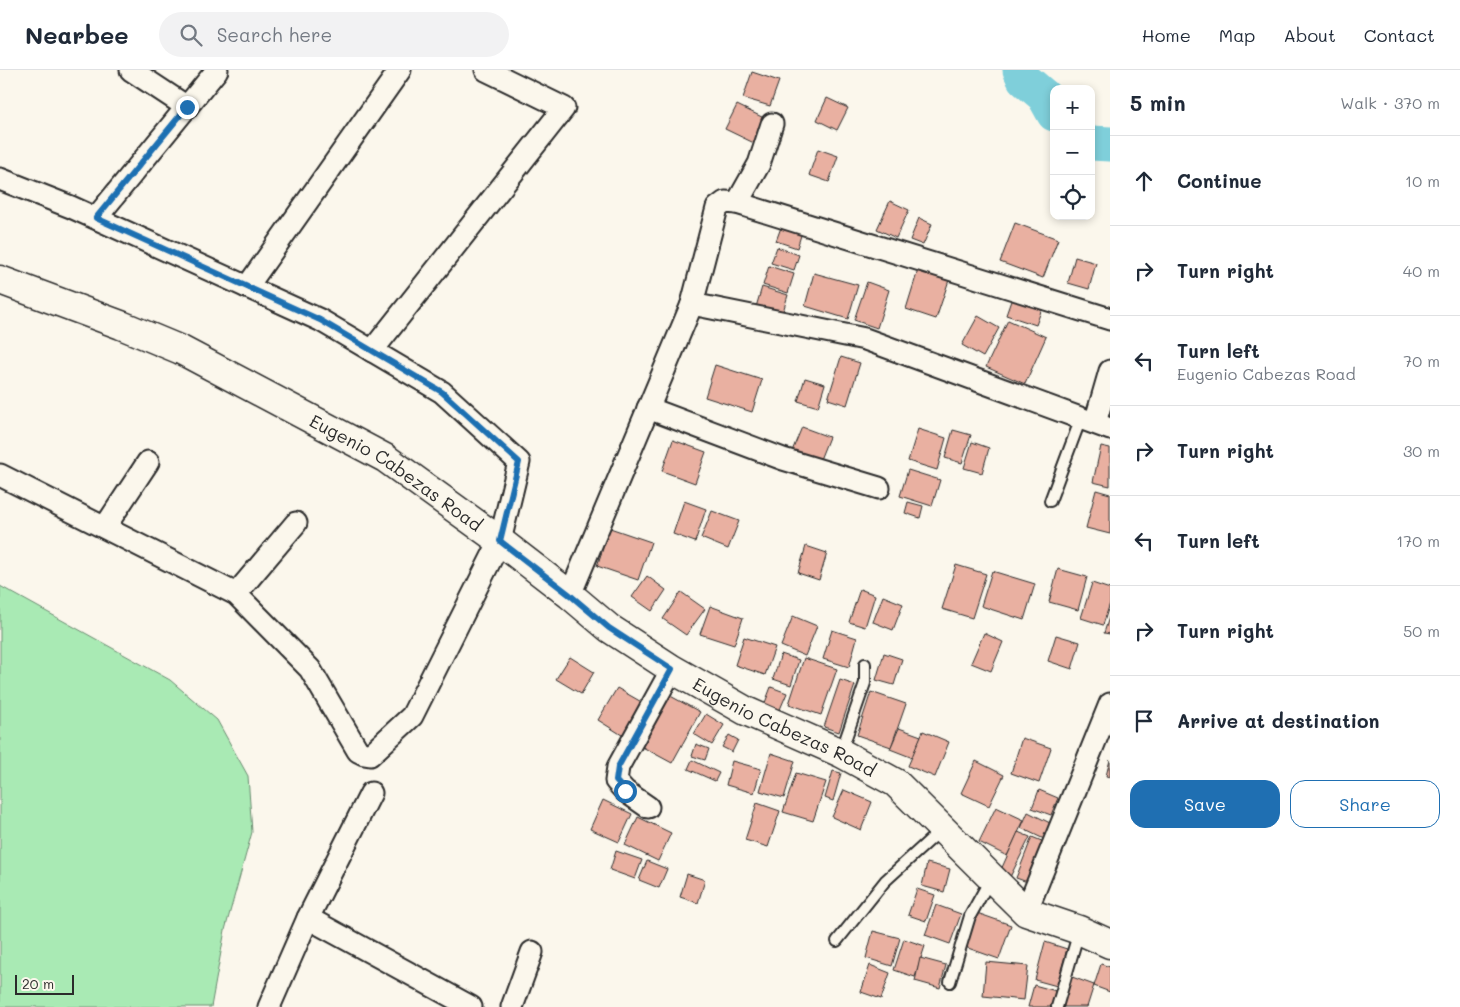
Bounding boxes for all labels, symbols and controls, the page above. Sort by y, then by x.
search box [159,12,509,57]
text: Nearbee [25,19,129,50]
icon: search [177,21,205,49]
text: Search here [217,22,332,47]
text: Home [1142,23,1191,47]
text: Map [1219,23,1255,47]
text: About [1283,23,1336,47]
text: Contact [1364,23,1435,47]
map controls [1050,85,1095,220]
button: + [1050,85,1095,130]
text: 5 min [1130,89,1186,116]
text: Walk · 370 m [1340,92,1440,113]
route end [176,96,199,119]
button: − [1050,130,1095,175]
icon: ahead [1130,167,1158,195]
text: Continue [1177,168,1262,193]
text: 10 m [1405,170,1440,191]
button: locate [1050,175,1095,220]
icon: right [1130,257,1158,285]
text: Turn right [1177,258,1274,283]
text: 40 m [1403,260,1440,281]
text: Turn left [1177,338,1260,363]
icon: left [1130,347,1158,375]
text: 70 m [1403,350,1440,371]
text: Eugenio Cabezas Road [1177,363,1356,384]
street label: Eugenio Cabezas Road [306,408,487,537]
icon: right [1130,437,1158,465]
text: Turn right [1177,438,1274,463]
text: 30 m [1403,440,1440,461]
icon: left [1130,527,1158,555]
text: Turn left [1177,528,1260,553]
text: 170 m [1396,530,1440,551]
icon: right [1130,617,1158,645]
text: Turn right [1177,618,1274,643]
text: 50 m [1403,620,1440,641]
street label: Eugenio Cabezas Road [689,671,880,782]
icon: arrive [1130,707,1158,735]
text: Arrive at destination [1177,708,1380,733]
route start [614,780,637,803]
button: Save [1130,780,1280,828]
button: Share [1290,780,1440,828]
scale bar [15,972,74,995]
text: 20 m [22,974,54,993]

